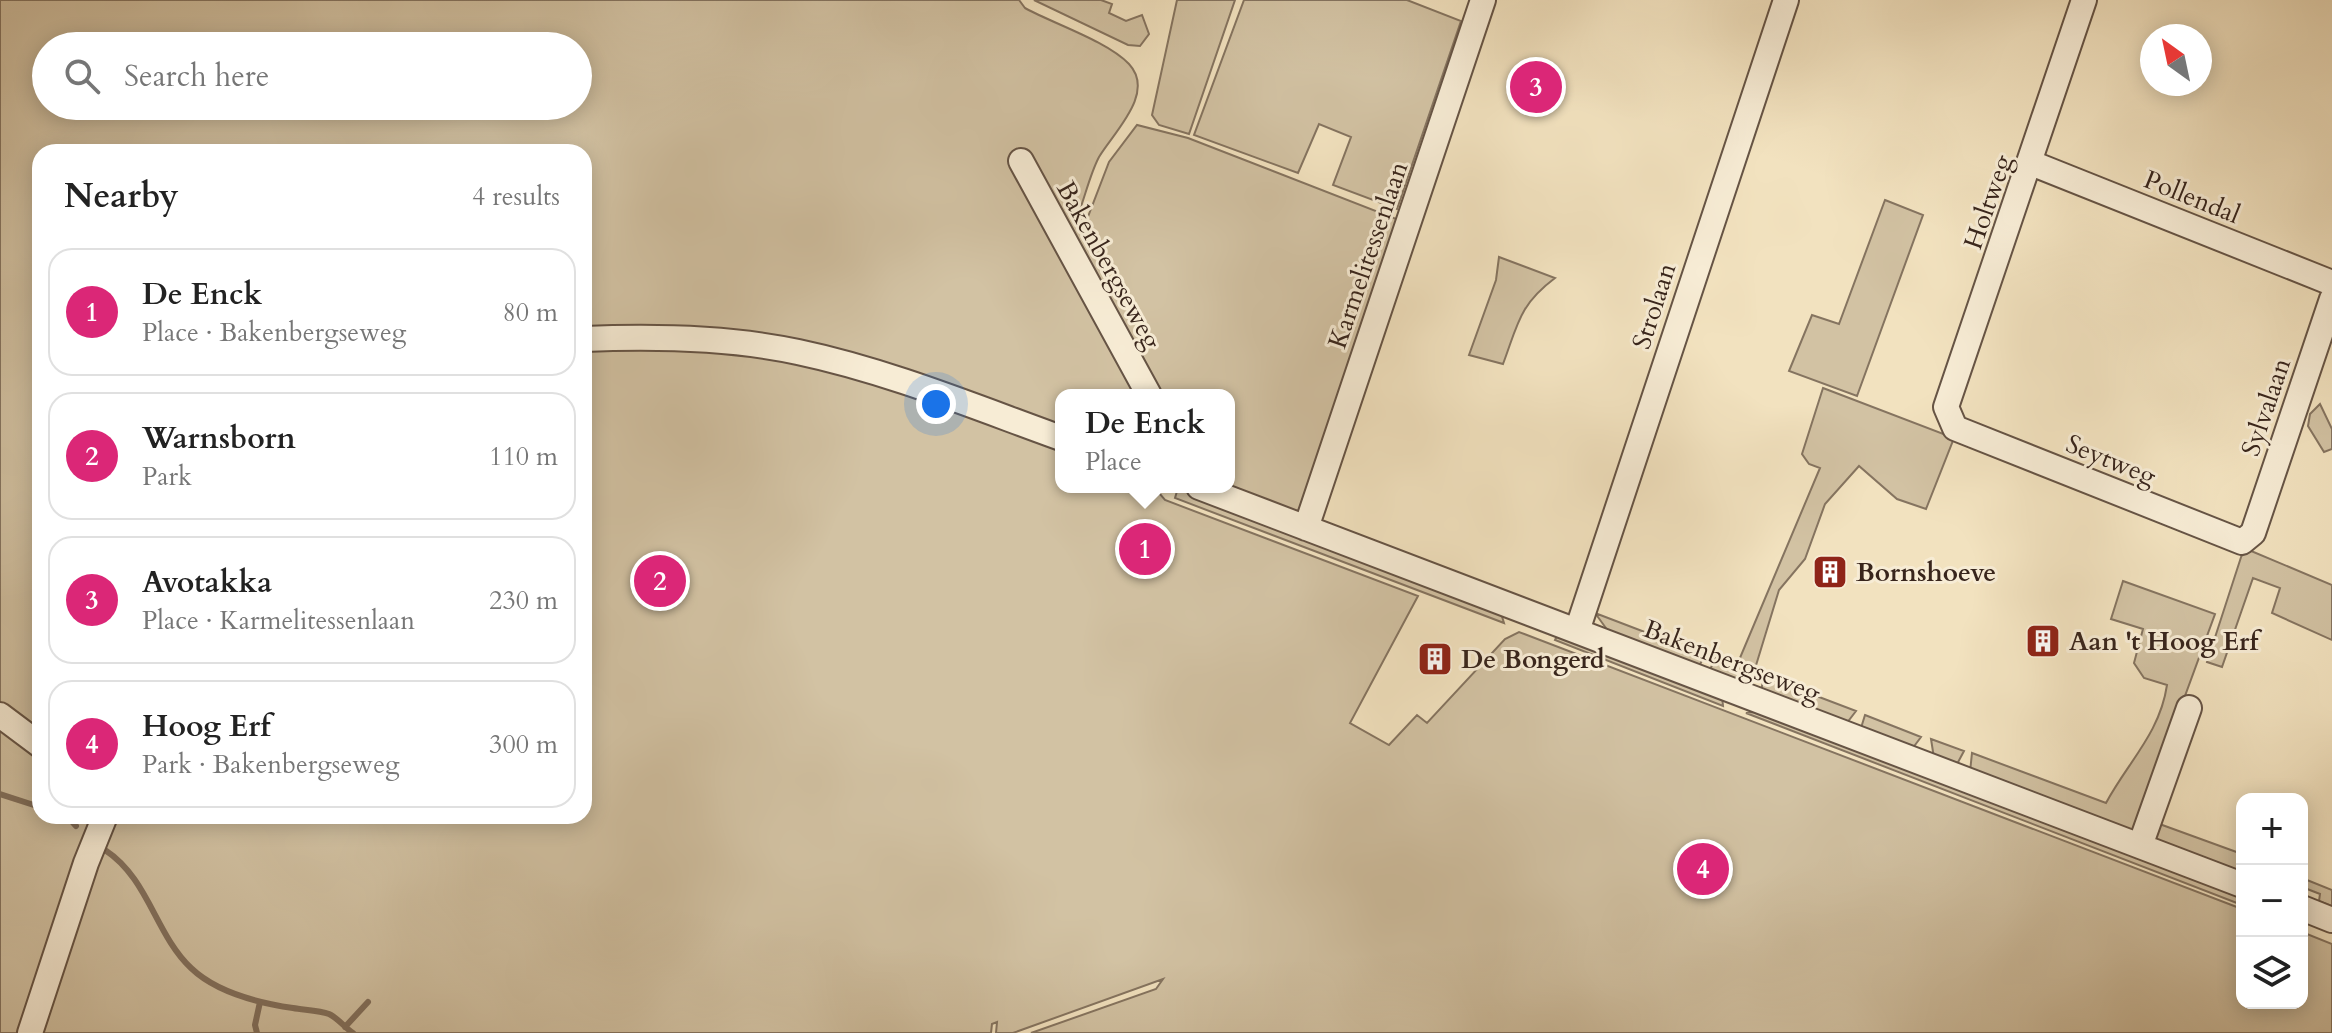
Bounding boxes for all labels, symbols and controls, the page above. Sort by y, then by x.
north arrow [2140,24,2212,96]
search box [32,32,592,120]
icon: search [60,54,104,98]
text: Search here [124,56,269,97]
pin: 3 [1510,57,1562,117]
street label: Holtweg [1956,150,2021,254]
street label: Karmelitessenlaan [1320,157,1416,353]
street label: Pollendal [2139,162,2246,232]
text: Nearby [64,173,179,219]
street label: Bakenbergseweg [1048,175,1170,356]
text: 4 results [472,179,560,214]
street label: Strolaan [1624,258,1684,354]
text: De Enck [142,274,262,315]
text: 1 [85,295,99,330]
text: 80 m [502,295,558,330]
text: Place · Bakenbergseweg [142,315,406,350]
street label: Sylvalaan [2233,353,2299,461]
your location [916,384,956,424]
popup [1055,389,1235,493]
text: De Enck [1085,403,1205,444]
text: Warnsborn [142,418,296,459]
street label: Seytweg [2061,426,2162,494]
text: 2 [85,439,99,474]
text: 110 m [489,439,558,474]
text: Place [1085,444,1142,479]
text: Park [142,459,192,494]
pin: 1 [1119,519,1171,579]
pin: 2 [634,551,686,611]
building icon: Bornshoeve [1811,553,1849,591]
place label: Bornshoeve [1856,555,1996,590]
text: Avotakka [142,562,272,603]
text: 3 [85,583,99,618]
text: 230 m [489,583,558,618]
text: Place · Karmelitessenlaan [142,603,415,638]
street label: Bakenbergseweg [1638,611,1826,711]
building icon: Aan 't Hoog Erf [2024,622,2062,660]
place label: Aan 't Hoog Erf [2069,624,2262,659]
building icon: De Bongerd [1416,640,1454,678]
place label: De Bongerd [1461,642,1605,677]
text: Hoog Erf [142,706,270,747]
text: 4 [85,727,99,762]
text: 300 m [489,727,558,762]
text: Park · Bakenbergseweg [142,747,400,782]
map controls [2236,793,2308,1009]
button: + [2236,793,2308,865]
pin: 4 [1677,839,1729,899]
button: − [2236,865,2308,937]
button: layers [2236,937,2308,1009]

